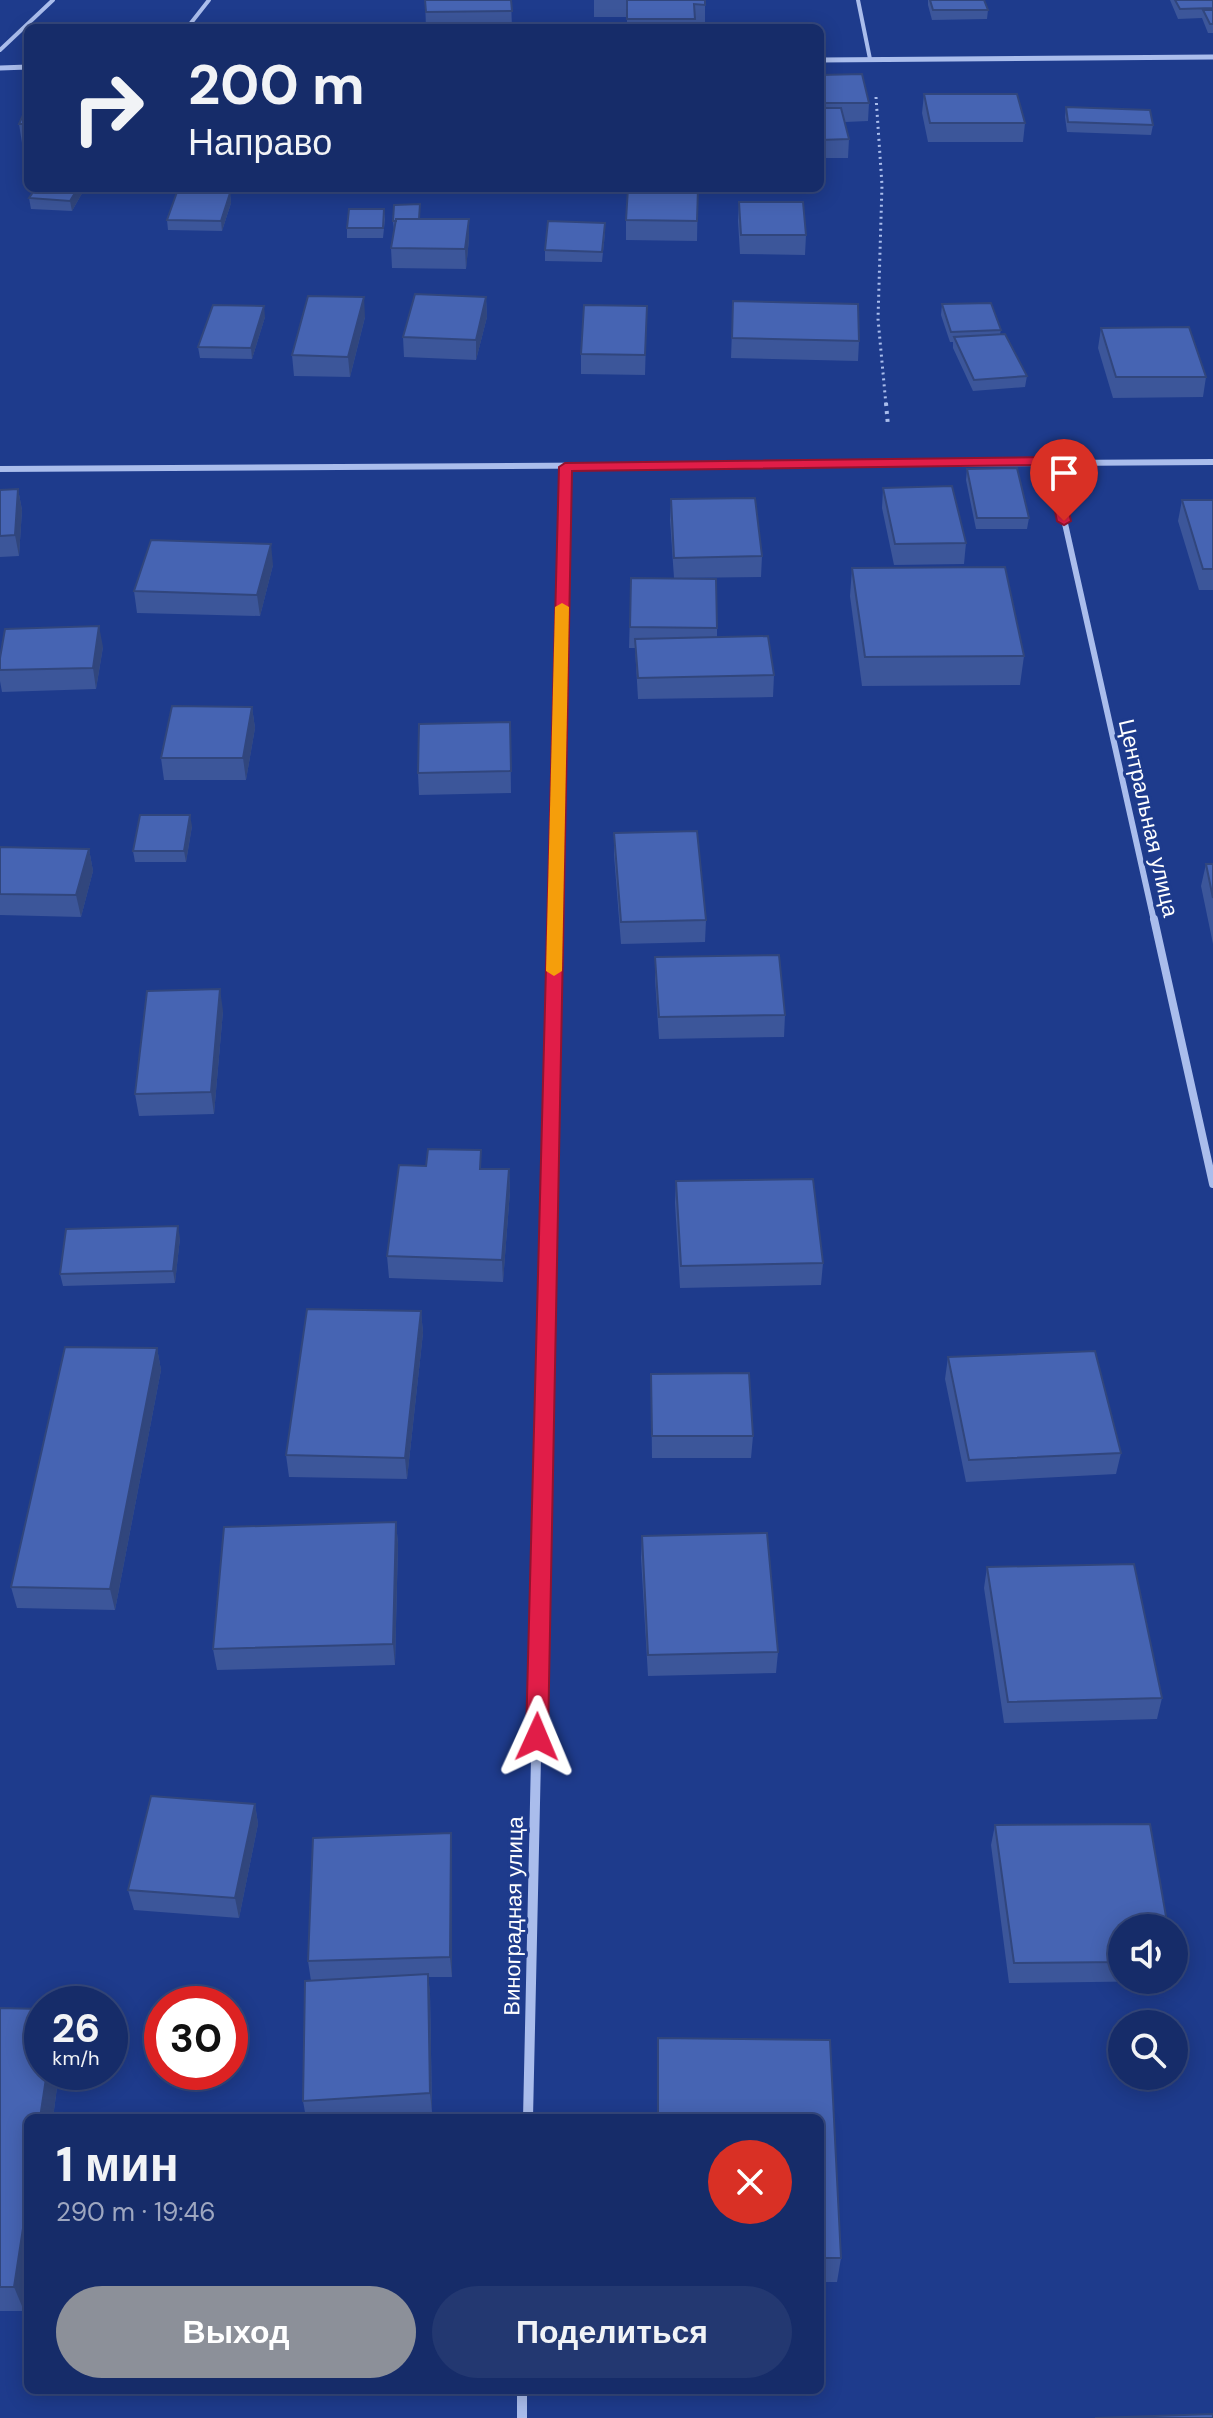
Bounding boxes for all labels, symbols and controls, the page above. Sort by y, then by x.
text: 200 m [188,48,365,121]
icon: right [56,56,160,160]
text: Направо [188,119,332,166]
pin [1030,439,1098,521]
icon: arrive [1042,451,1086,495]
street label: Центральная улица [1112,716,1186,921]
position arrow [495,1695,579,1779]
street label: Виноградная улица [497,1815,530,2016]
map controls [1108,1914,1188,2090]
button: sound [1108,1914,1188,1994]
speed limit sign: 30 [144,1986,248,2090]
text: 26 [52,2002,100,2054]
button: search [1108,2010,1188,2090]
text: km/h [52,2045,100,2071]
text: 1 мин [56,2133,179,2196]
button: close [708,2140,792,2224]
text: 290 m · 19:46 [56,2195,216,2229]
button: Выход [56,2286,416,2378]
button: Поделиться [432,2286,792,2378]

